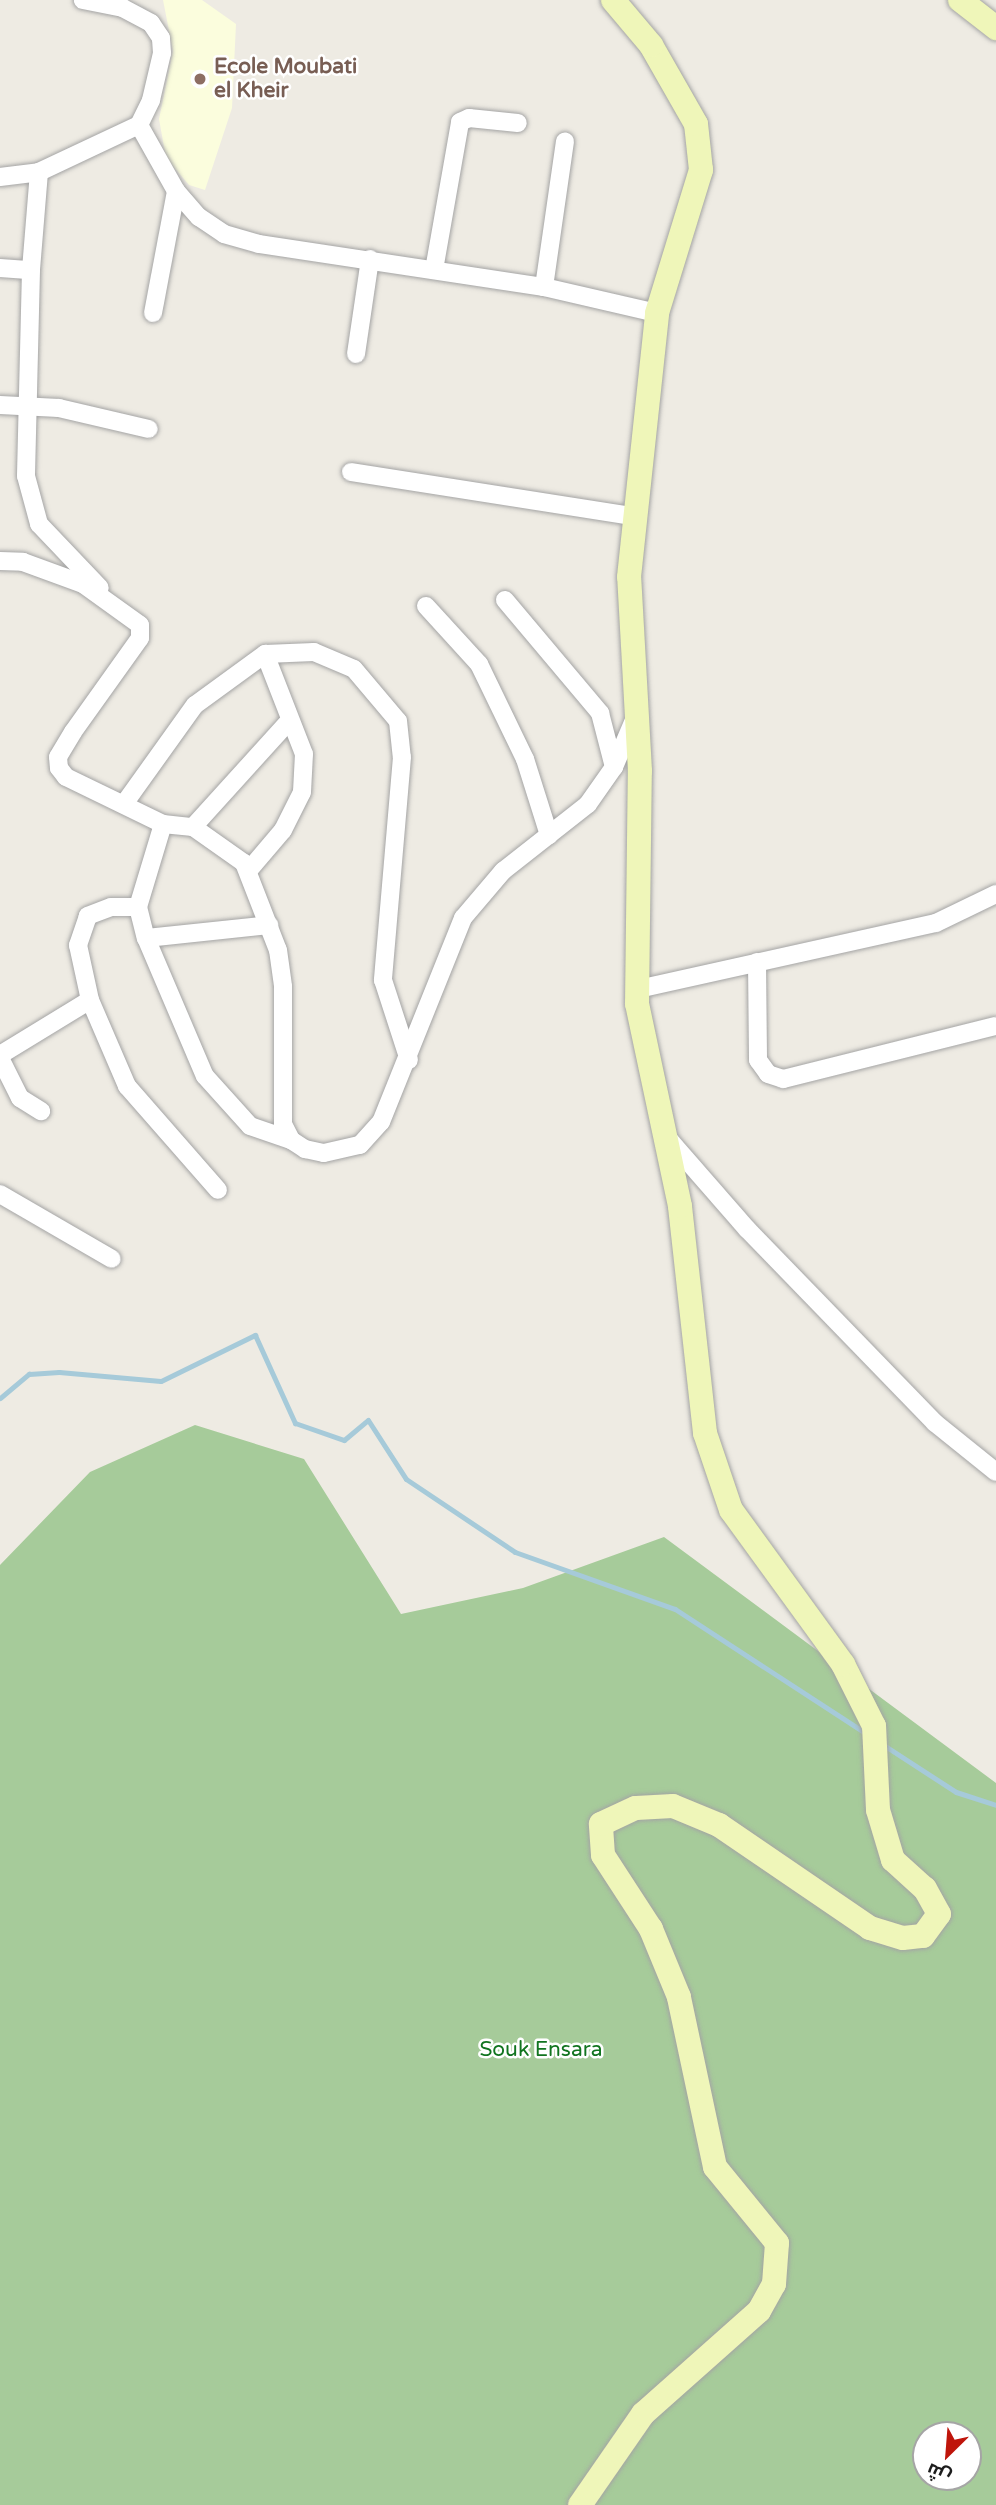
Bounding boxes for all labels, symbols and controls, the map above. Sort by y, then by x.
place label: Ecole Moubati el Kheir [214,54,357,104]
marker: Ecole Moubati el Kheir [192,71,208,87]
park label: Souk Ensara [479,2037,603,2063]
north arrow [912,2421,982,2491]
text: ش [923,2458,955,2488]

